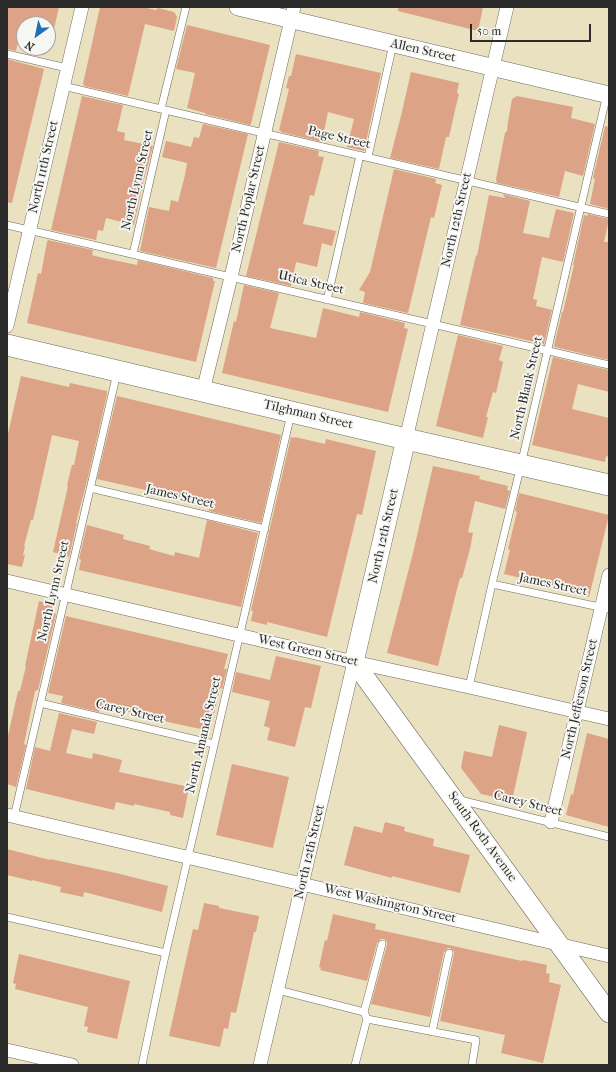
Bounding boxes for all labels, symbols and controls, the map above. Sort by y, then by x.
north arrow [16,16,56,56]
scale bar [472,16,593,42]
text: 50 m [477,24,501,38]
street label: Allen Street [389,36,457,66]
text: N [23,38,37,53]
street label: North 11th Street [26,119,62,215]
street label: Page Street [306,123,372,153]
street label: North Lynn Street [119,128,157,232]
street label: North Poplar Street [229,144,269,254]
street label: North 12th Street [439,171,475,269]
street label: Utica Street [276,268,346,298]
street label: North Blank Street [507,335,547,441]
street label: Tilghman Street [262,397,354,433]
street label: James Street [144,482,216,512]
street label: North 12th Street [366,487,402,585]
street label: North Lynn Street [35,539,73,643]
street label: James Street [517,570,589,600]
street label: West Green Street [256,632,360,670]
street label: North Jefferson Street [559,637,601,761]
street label: North Amanda Street [183,675,225,795]
street label: Carey Street [94,696,166,728]
street label: Carey Street [492,788,564,820]
street label: South Roth Avenue [444,789,520,885]
street label: North 12th Street [292,803,328,901]
street label: West Washington Street [323,881,457,927]

